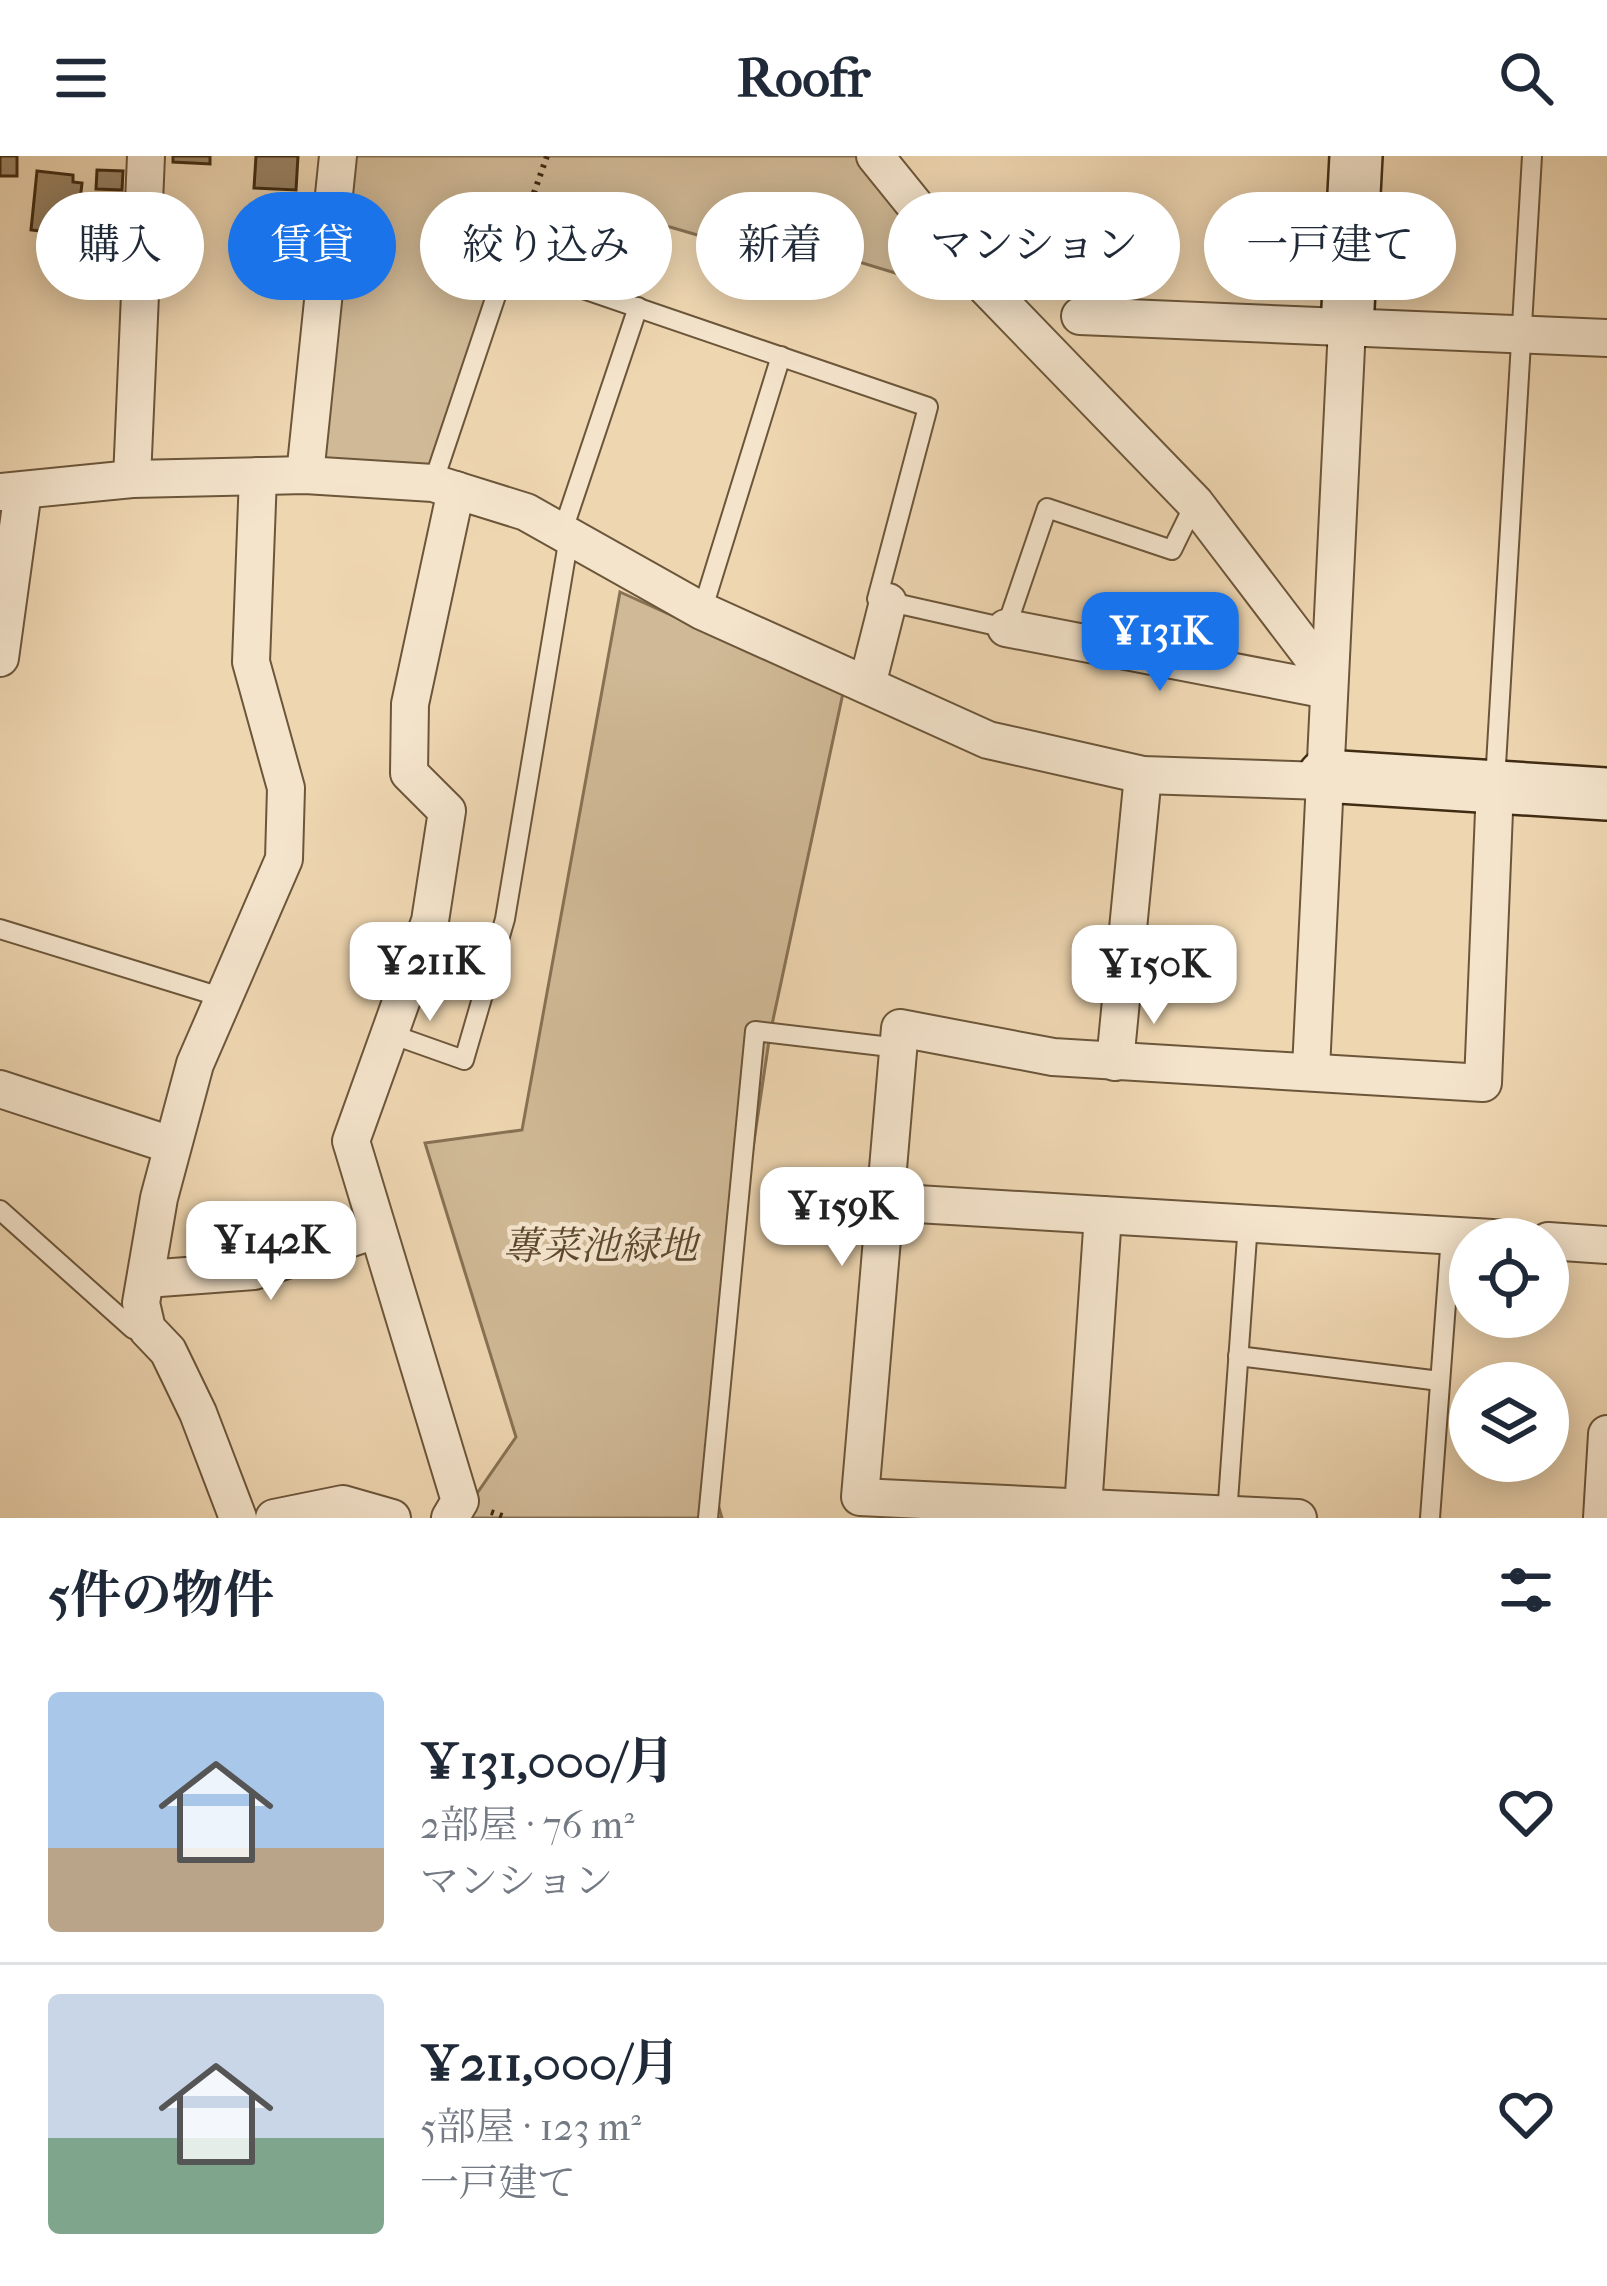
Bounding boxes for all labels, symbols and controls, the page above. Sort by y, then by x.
icon: menu [48,45,114,111]
icon: search [1493,45,1559,111]
text: Roofr [737,47,870,110]
chip: 購入 [36,192,204,300]
chip: 賃貸 [228,192,396,300]
chip: 絞り込み [420,192,672,300]
chip: 新着 [696,192,864,300]
chip: マンション [888,192,1180,300]
chip: 一戸建て [1204,192,1456,300]
pin: ¥131K [1076,592,1244,694]
text: ¥131K [1109,608,1211,654]
pin: ¥211K [346,922,514,1024]
pin: ¥150K [1070,925,1238,1027]
text: ¥211K [377,938,483,984]
text: ¥150K [1099,941,1209,987]
pin: ¥159K [758,1167,926,1269]
text: ¥159K [787,1183,897,1229]
pin: ¥142K [187,1201,355,1303]
text: ¥142K [213,1217,329,1263]
map controls [1449,1218,1569,1482]
button: locate [1449,1218,1569,1338]
park label: 蓴菜池緑地 [502,1223,701,1269]
button: layers [1449,1362,1569,1482]
icon: filters [1493,1557,1559,1623]
text: 5件の物件 [48,1565,274,1625]
text: ¥131,000/月 [420,1731,675,1791]
icon: home [144,1740,288,1884]
icon: heart [1493,1779,1559,1845]
text: 2部屋 · 76 m² [420,1802,634,1848]
text: マンション [420,1858,613,1904]
text: ¥211,000/月 [420,2033,681,2093]
icon: home [144,2042,288,2186]
icon: heart [1493,2081,1559,2147]
text: 5部屋 · 123 m² [420,2104,641,2150]
text: 一戸建て [420,2160,576,2206]

